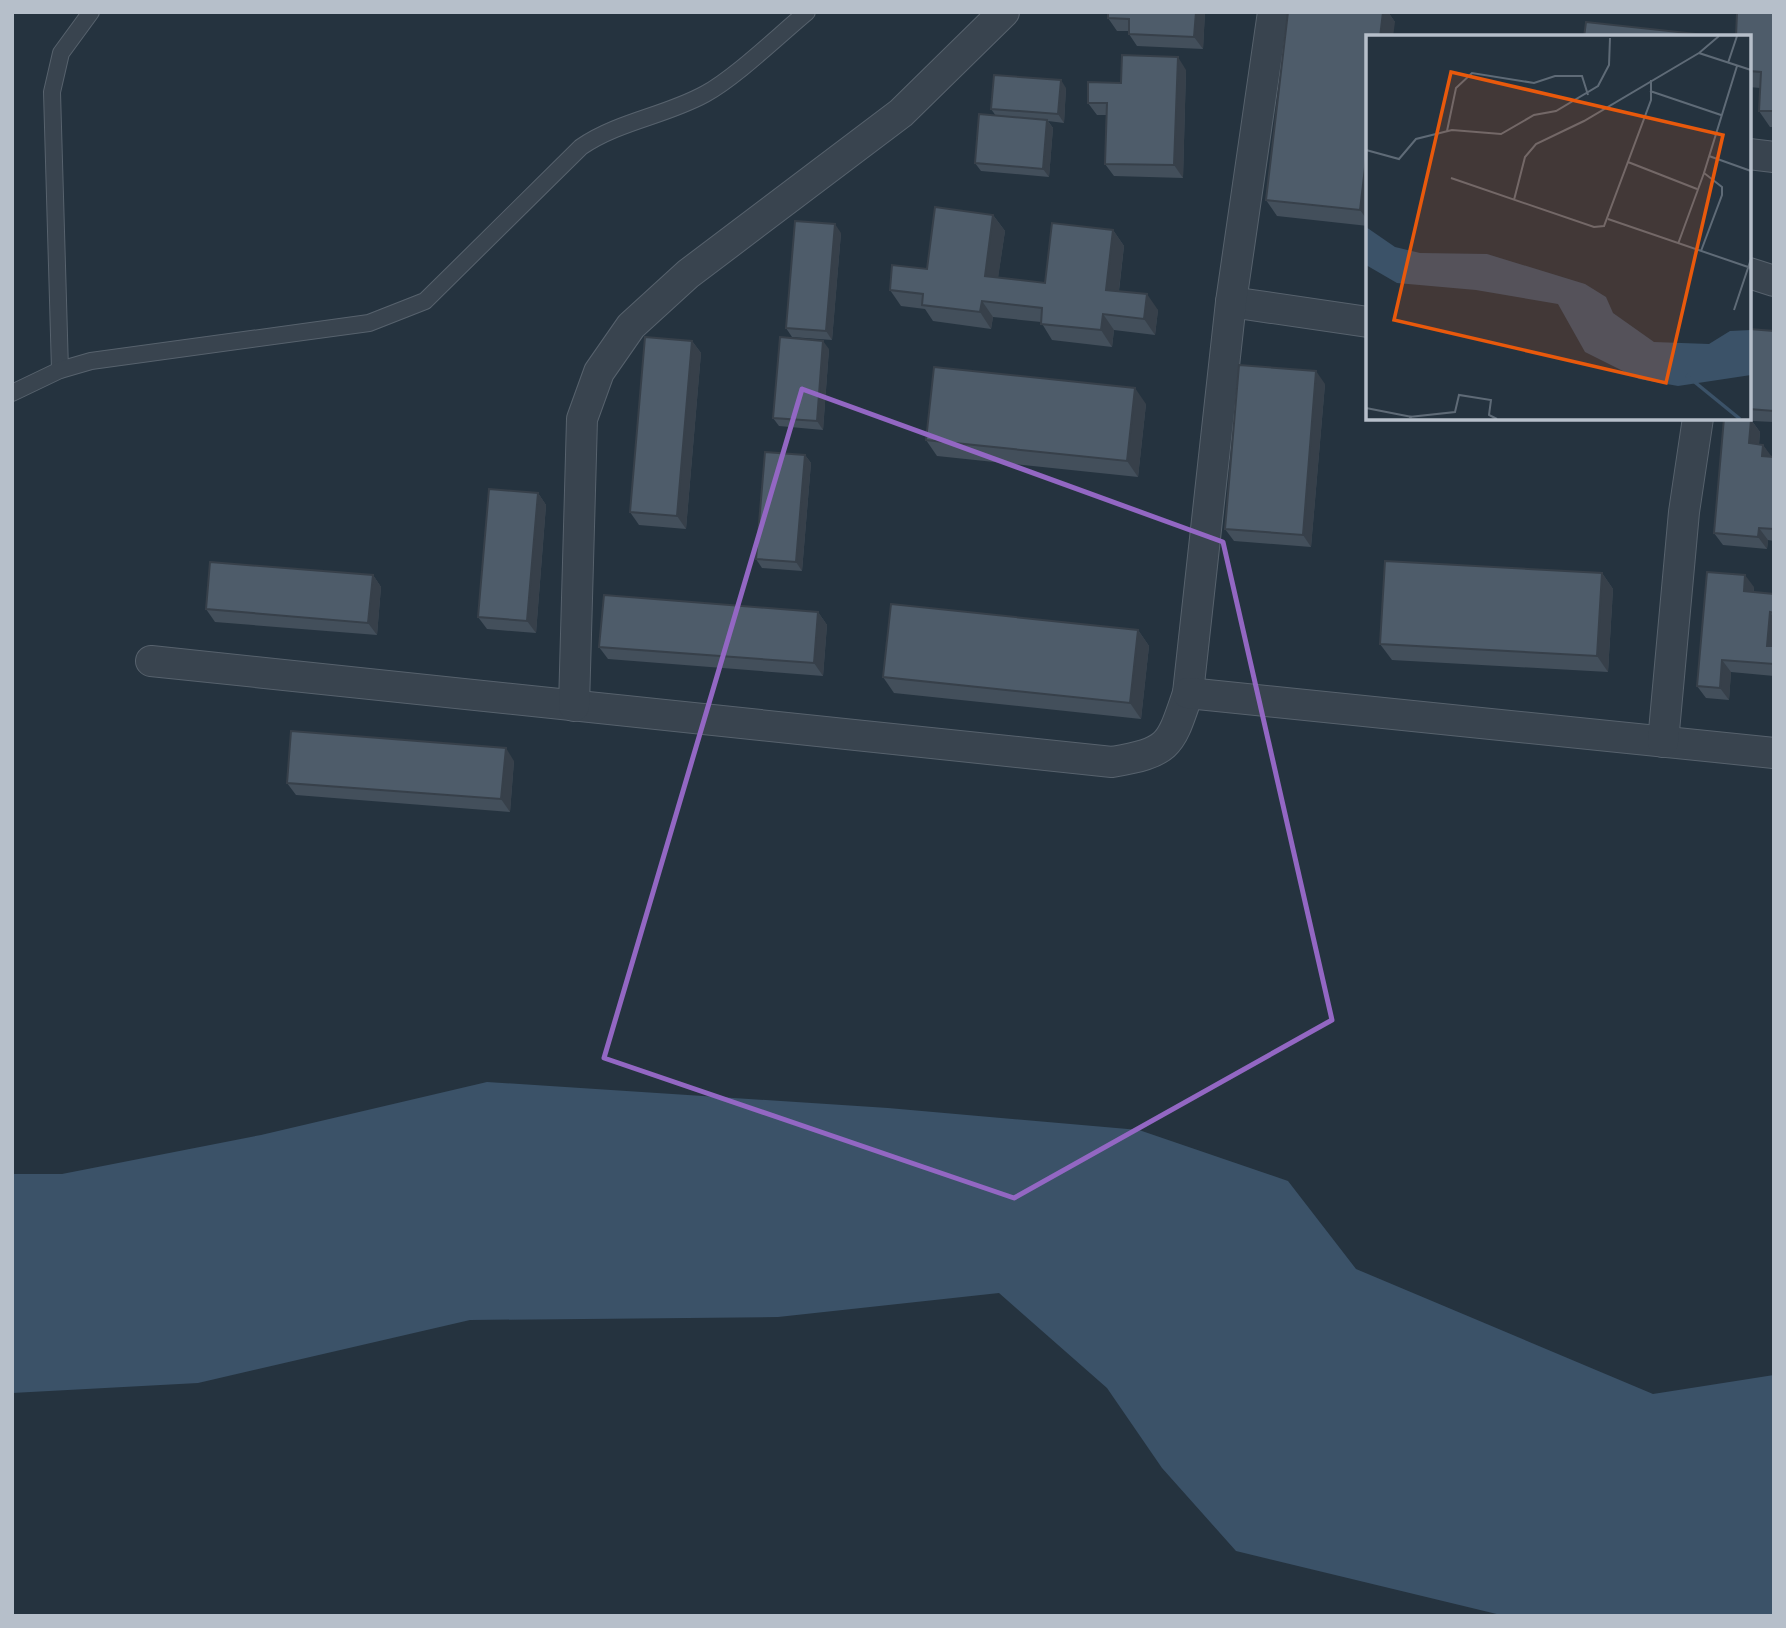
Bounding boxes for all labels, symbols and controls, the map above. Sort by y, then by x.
inset map [1366,35,1751,420]

